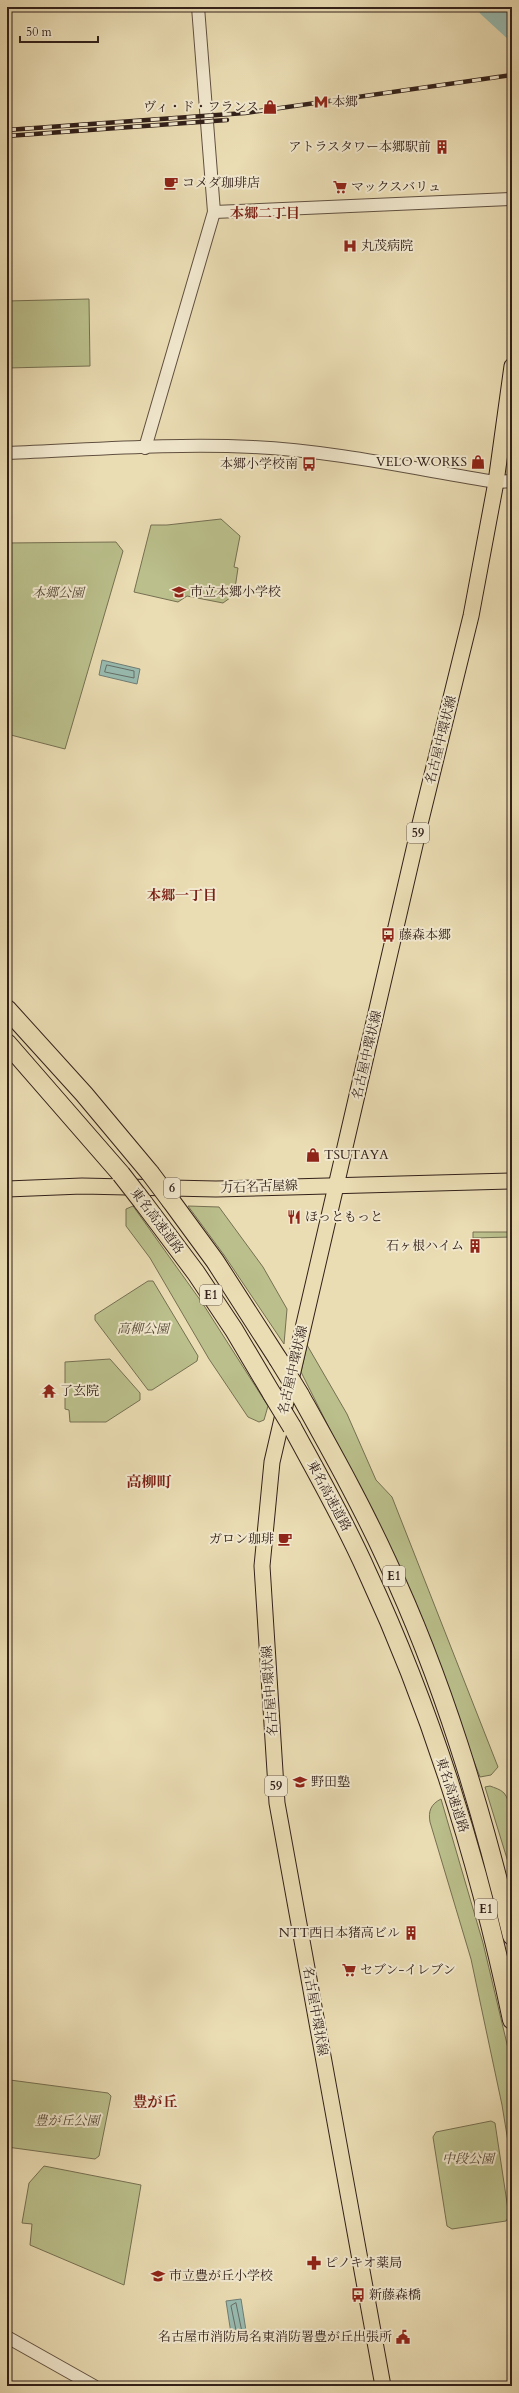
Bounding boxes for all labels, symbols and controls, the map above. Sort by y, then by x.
scale bar [20,18,98,44]
text: 50 m [26,24,53,40]
place label: 本郷 [332,93,358,111]
metro station icon: 本郷 [313,94,329,110]
place label: ヴィ・ド・フランス [143,98,259,116]
shop icon: ヴィ・ド・フランス [262,99,278,115]
place label: アトラスタワー本郷駅前 [288,138,431,156]
building icon: アトラスタワー本郷駅前 [434,139,450,155]
place label: コメダ珈琲店 [182,174,260,192]
cafe icon: コメダ珈琲店 [163,175,179,191]
place label: マックスバリュ [351,178,441,196]
supermarket icon: マックスバリュ [332,179,348,195]
district label: 本郷二丁目 [230,204,300,223]
place label: 丸茂病院 [361,237,413,255]
hospital icon: 丸茂病院 [342,238,358,254]
place label: VELO WORKS [376,453,467,471]
shop icon: VELO WORKS [470,454,486,470]
place label: 本郷小学校南 [220,455,298,473]
bus stop icon: 本郷小学校南 [301,456,317,472]
place label: 市立本郷小学校 [190,583,281,601]
park label: 本郷公園 [32,584,86,602]
school or university icon: 市立本郷小学校 [171,584,187,600]
street label: 名古屋中環状線 [421,694,461,786]
road number: 59 [407,823,429,843]
district label: 本郷一丁目 [147,886,217,905]
place label: 藤森本郷 [399,926,451,944]
bus stop icon: 藤森本郷 [380,927,396,943]
street label: 名古屋中環状線 [348,1009,386,1101]
place label: TSUTAYA [324,1146,389,1164]
shop icon: TSUTAYA [305,1147,321,1163]
street label: 力石名古屋線 [220,1177,298,1197]
road number: 6 [164,1178,180,1198]
street label: 東名高速道路 [126,1184,188,1258]
place label: ほっともっと [305,1208,383,1226]
restaurant icon: ほっともっと [286,1209,302,1225]
place label: 石ヶ根ハイム [386,1237,464,1255]
building icon: 石ヶ根ハイム [467,1238,483,1254]
road number: E1 [200,1285,222,1305]
park label: 高柳公園 [117,1320,171,1338]
street label: 名古屋中環状線 [274,1324,312,1416]
place label: 了玄院 [60,1382,99,1400]
temple icon: 了玄院 [41,1383,57,1399]
street label: 東名高速道路 [303,1457,355,1535]
district label: 高柳町 [126,1472,172,1492]
place label: ガロン珈琲 [209,1530,274,1548]
cafe icon: ガロン珈琲 [277,1531,293,1547]
road number: E1 [383,1566,405,1586]
street label: 名古屋中環状線 [258,1645,282,1737]
street label: 東名高速道路 [431,1755,473,1835]
place label: 野田塾 [311,1773,350,1791]
school or university icon: 野田塾 [292,1774,308,1790]
road number: 59 [265,1776,287,1796]
road number: E1 [475,1899,497,1919]
place label: NTT西日本猪高ビル [279,1924,400,1942]
building icon: NTT西日本猪高ビル [403,1925,419,1941]
place label: セブン-イレブン [360,1961,456,1979]
supermarket icon: セブン-イレブン [341,1962,357,1978]
street label: 名古屋中環状線 [298,1965,332,2057]
district label: 豊が丘 [132,2092,178,2112]
park label: 豊が丘公園 [34,2112,101,2130]
park label: 中段公園 [442,2150,496,2168]
place label: ピノキオ薬局 [325,2254,402,2272]
pharmacy icon: ピノキオ薬局 [306,2255,322,2271]
place label: 市立豊が丘小学校 [169,2267,273,2285]
school or university icon: 市立豊が丘小学校 [150,2268,166,2284]
place label: 新藤森橋 [369,2286,421,2304]
bus stop icon: 新藤森橋 [350,2287,366,2303]
place label: 名古屋市消防局名東消防署豊が丘出張所 [158,2328,392,2346]
public building icon: 名古屋市消防局名東消防署豊が丘出張所 [395,2329,411,2345]

